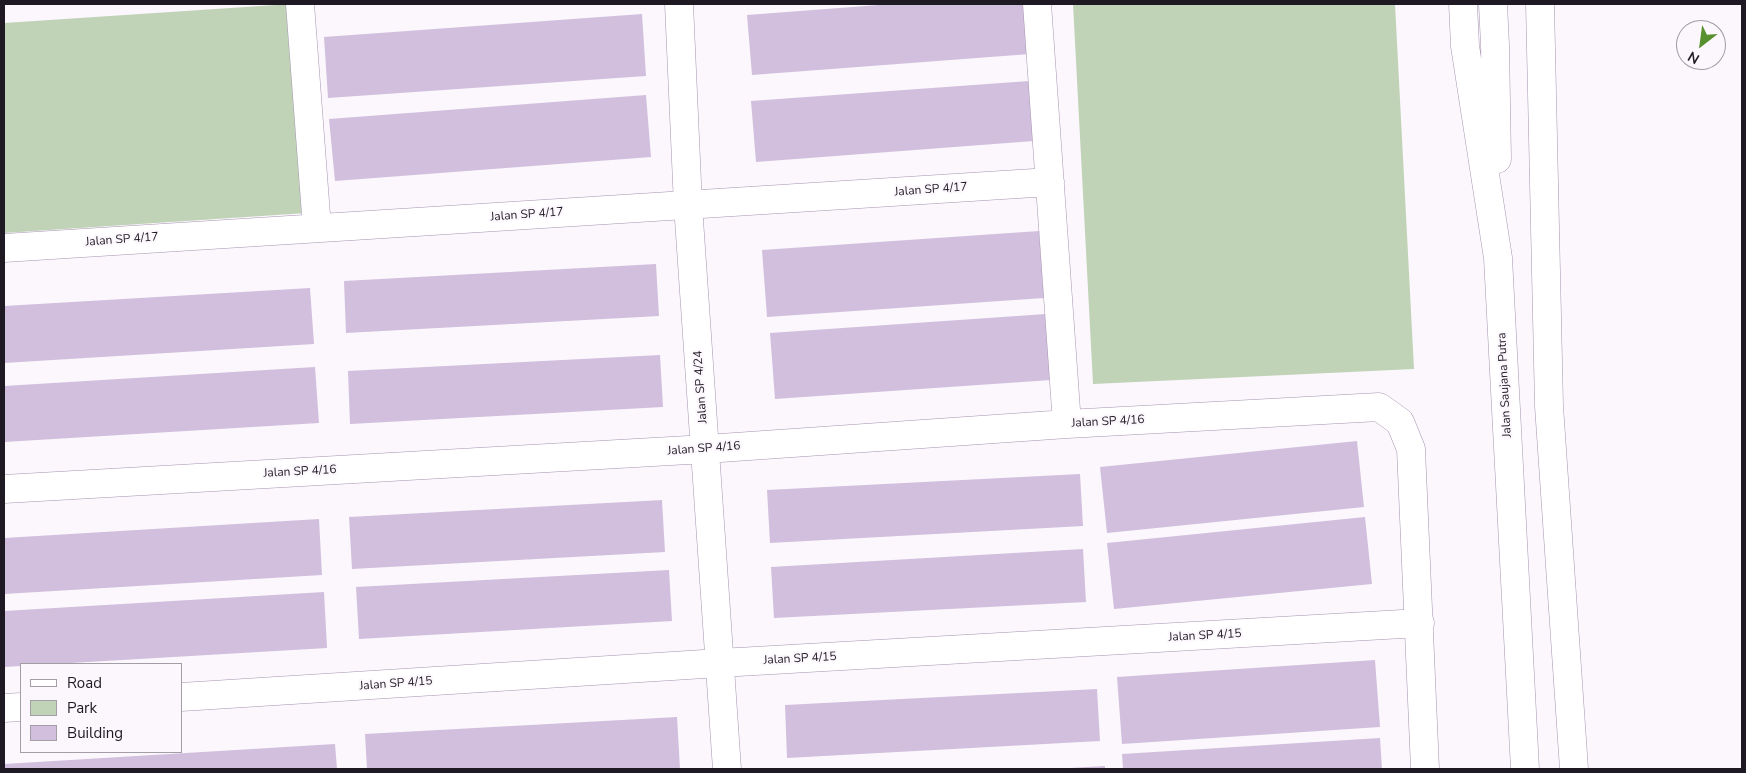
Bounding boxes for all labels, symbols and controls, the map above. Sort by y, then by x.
north arrow [1676,20,1726,70]
text: N [1684,47,1703,68]
street label: Jalan SP 4/17 [894,180,968,200]
street label: Jalan SP 4/17 [490,205,564,225]
street label: Jalan SP 4/17 [85,230,159,250]
street label: Jalan Saujana Putra [1495,332,1515,438]
street label: Jalan SP 4/24 [691,350,711,424]
street label: Jalan SP 4/16 [1071,413,1145,431]
street label: Jalan SP 4/16 [667,439,741,459]
street label: Jalan SP 4/16 [263,463,337,481]
street label: Jalan SP 4/15 [1168,627,1242,645]
street label: Jalan SP 4/15 [763,650,837,668]
legend [20,663,182,753]
text: Road [67,673,102,693]
street label: Jalan SP 4/15 [359,674,433,694]
text: Park [67,698,97,718]
text: Building [67,723,123,743]

